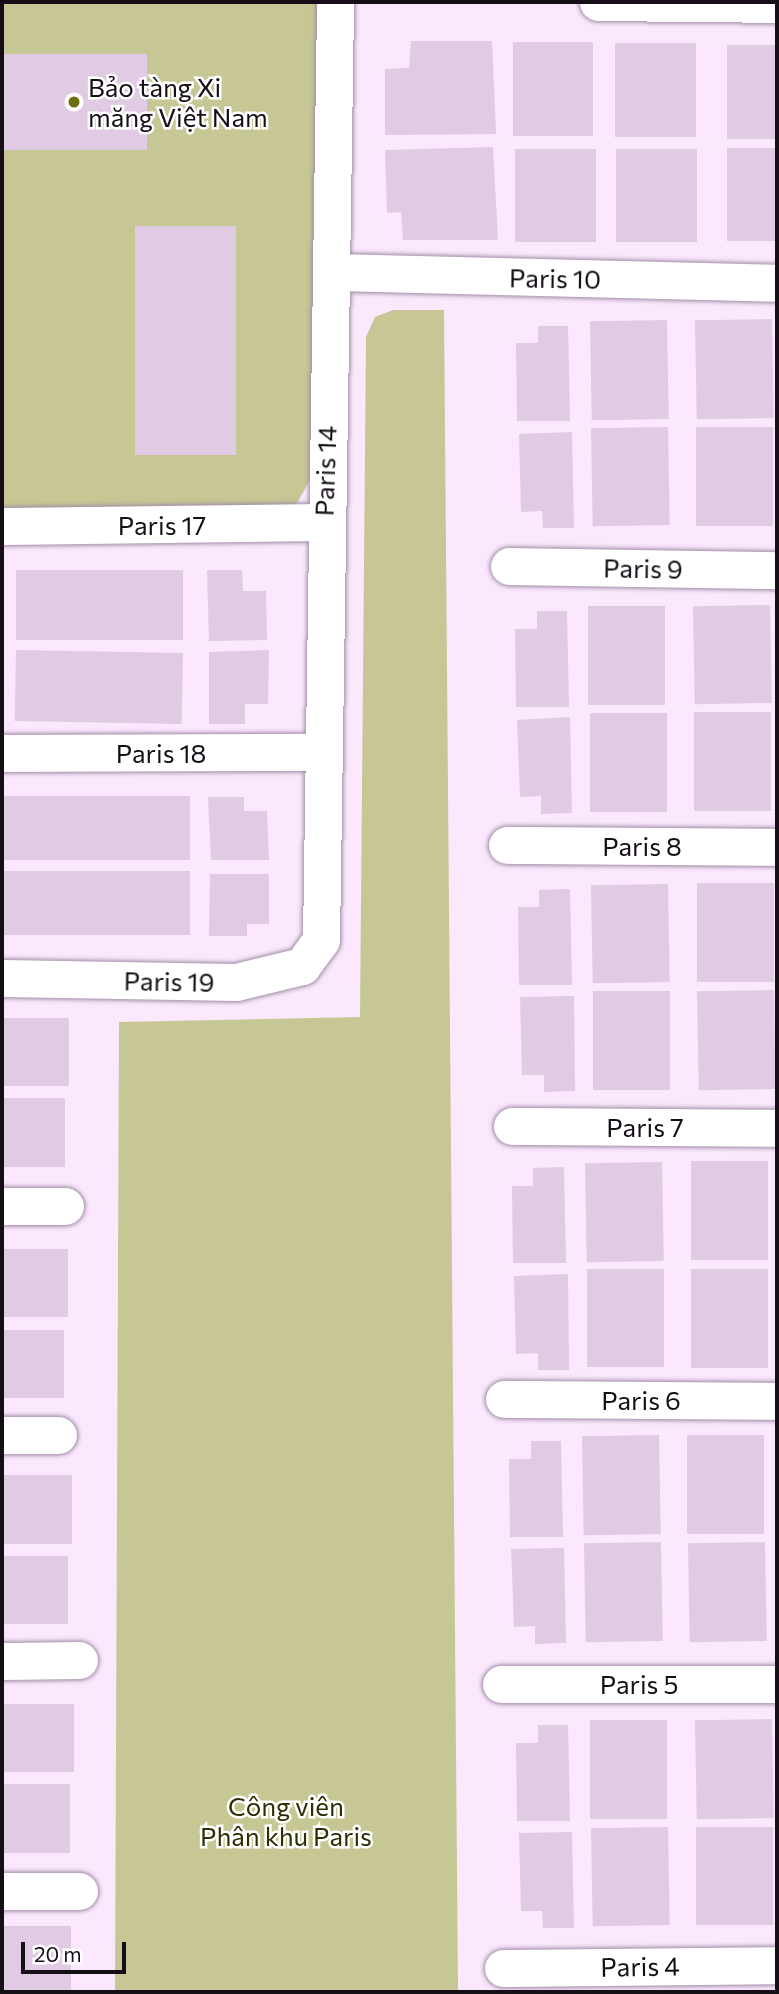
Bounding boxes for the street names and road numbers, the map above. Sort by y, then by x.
street label: Paris 10 [509,262,601,294]
street label: Paris 14 [308,425,342,517]
street label: Paris 17 [118,509,206,541]
street label: Paris 9 [603,552,683,584]
street label: Paris 18 [116,737,206,769]
street label: Paris 8 [602,830,682,862]
street label: Paris 19 [123,965,215,997]
street label: Paris 7 [606,1111,684,1143]
street label: Paris 6 [601,1384,681,1416]
street label: Paris 5 [600,1668,678,1700]
street label: Paris 4 [600,1950,680,1982]

